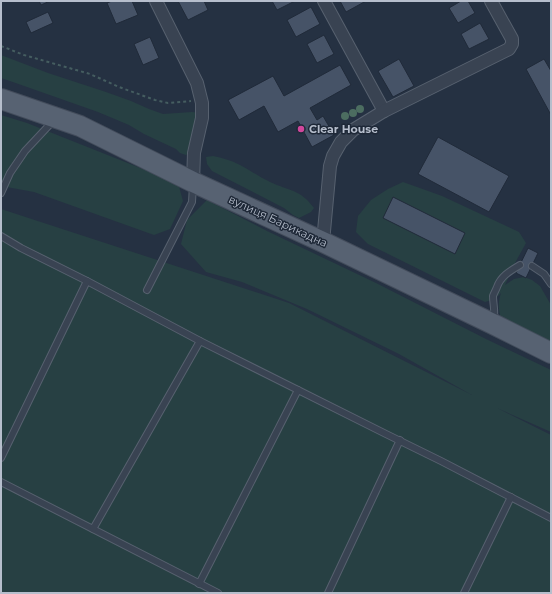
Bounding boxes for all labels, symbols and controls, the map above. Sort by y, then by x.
place label: Clear House [309,122,378,136]
marker: Clear House [296,124,306,134]
street label: вулиця Барикадна [226,192,330,250]

